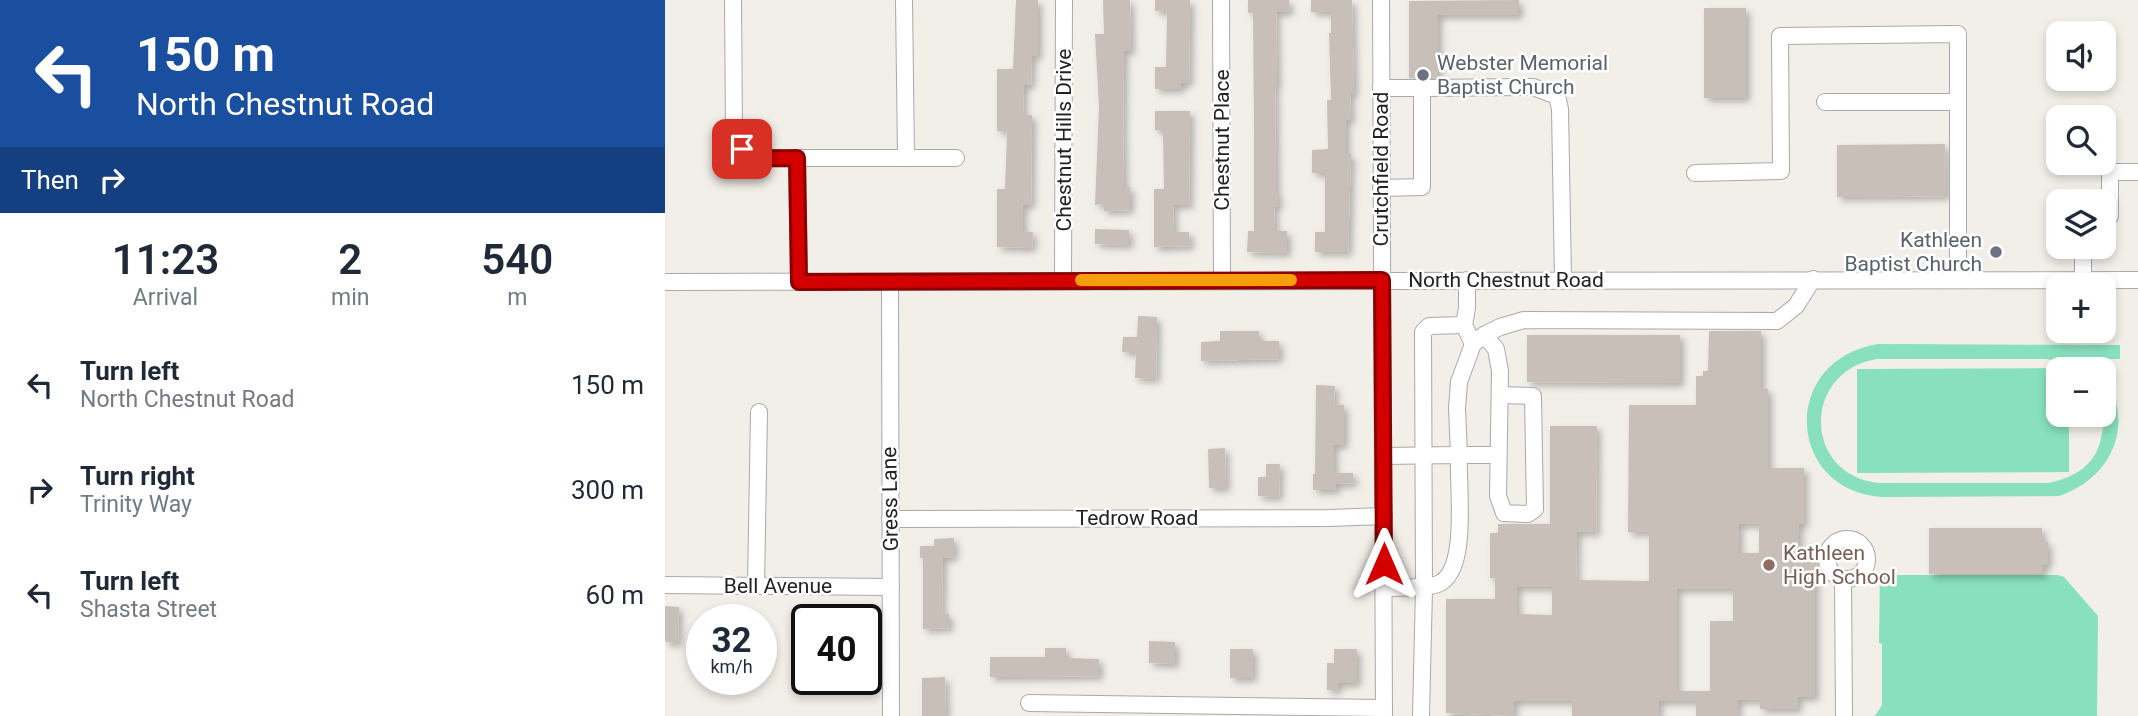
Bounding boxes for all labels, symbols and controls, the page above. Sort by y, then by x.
map controls [2046,21,2116,427]
button: sound [2046,21,2116,91]
text: 150 m [136,26,275,83]
icon: left [21,28,112,119]
street label: Chestnut Hills Drive [1052,49,1076,231]
place label: Webster Memorial Baptist Church [1437,51,1608,99]
marker: Webster Memorial Baptist Church [1415,67,1431,83]
street label: Chestnut Place [1210,69,1234,211]
text: North Chestnut Road [136,85,434,123]
street label: Crutchfield Road [1369,92,1393,246]
button: search [2046,105,2116,175]
pin [712,119,772,179]
icon: arrive [723,130,761,168]
icon: right [93,161,131,199]
text: Then [21,165,79,195]
button: layers [2046,189,2116,259]
place label: Kathleen Baptist Church [1845,228,1982,276]
text: 11:23 [112,235,219,284]
text: 2 [338,235,362,284]
text: 540 [481,235,553,284]
marker: Kathleen Baptist Church [1988,244,2004,260]
street label: North Chestnut Road [1408,268,1604,292]
button: + [2046,273,2116,343]
text: Arrival [133,284,198,311]
text: min [331,284,369,311]
text: m [507,284,527,311]
text: Turn left [80,356,179,386]
button: − [2046,357,2116,427]
icon: left [21,366,59,404]
text: 150 m [571,370,644,400]
text: North Chestnut Road [80,386,294,413]
street label: Gress Lane [877,446,903,552]
text: Turn right [80,461,195,491]
icon: right [21,471,59,509]
text: 300 m [571,475,644,505]
text: Trinity Way [80,491,192,518]
street label: Tedrow Road [1076,506,1198,530]
position arrow [1347,527,1421,601]
place label: Kathleen High School [1783,541,1896,589]
marker: Kathleen High School [1761,557,1777,573]
text: Turn left [80,566,179,596]
street label: Bell Avenue [724,574,832,598]
icon: left [21,576,59,614]
text: 60 m [586,580,644,610]
text: Shasta Street [80,596,217,623]
speed limit sign: 40 [791,604,882,695]
text: 32 [711,620,752,661]
text: km/h [710,656,753,677]

